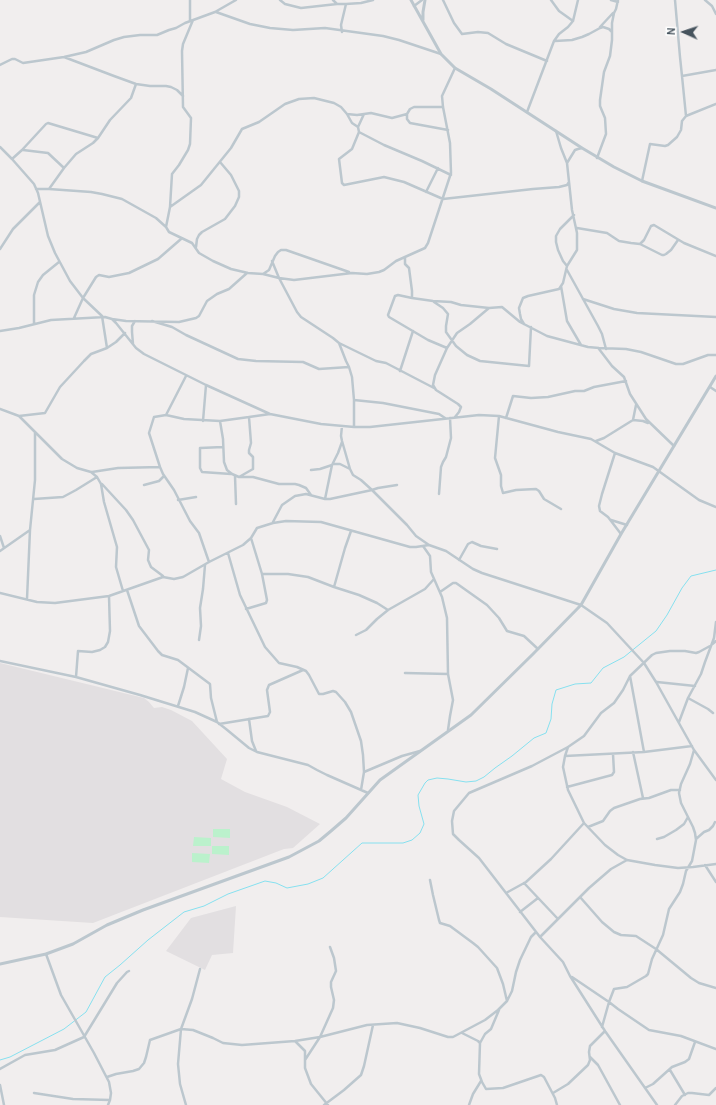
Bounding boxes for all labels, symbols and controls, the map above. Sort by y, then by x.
north arrow [664,12,704,52]
text: N [665,27,678,36]

